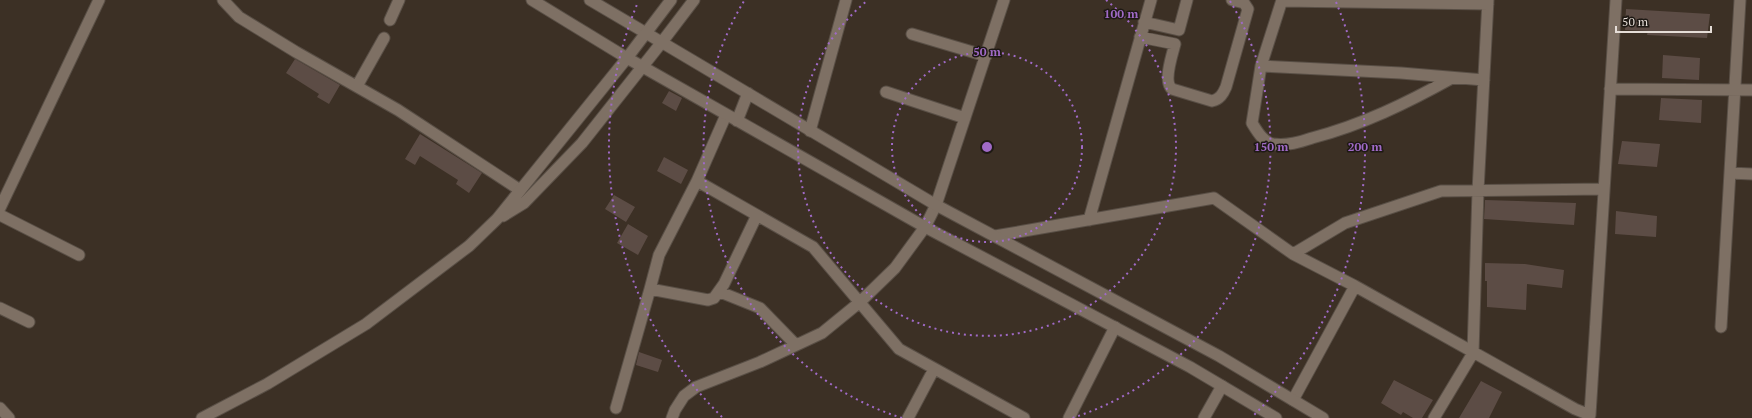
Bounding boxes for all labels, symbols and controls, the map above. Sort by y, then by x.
text: 100 m [1104,6,1138,21]
scale bar [1616,8,1711,34]
text: 50 m [1622,14,1649,29]
text: 50 m [973,44,1001,59]
text: 150 m [1254,139,1288,154]
text: 200 m [1348,139,1382,154]
centre of rings [980,140,994,154]

